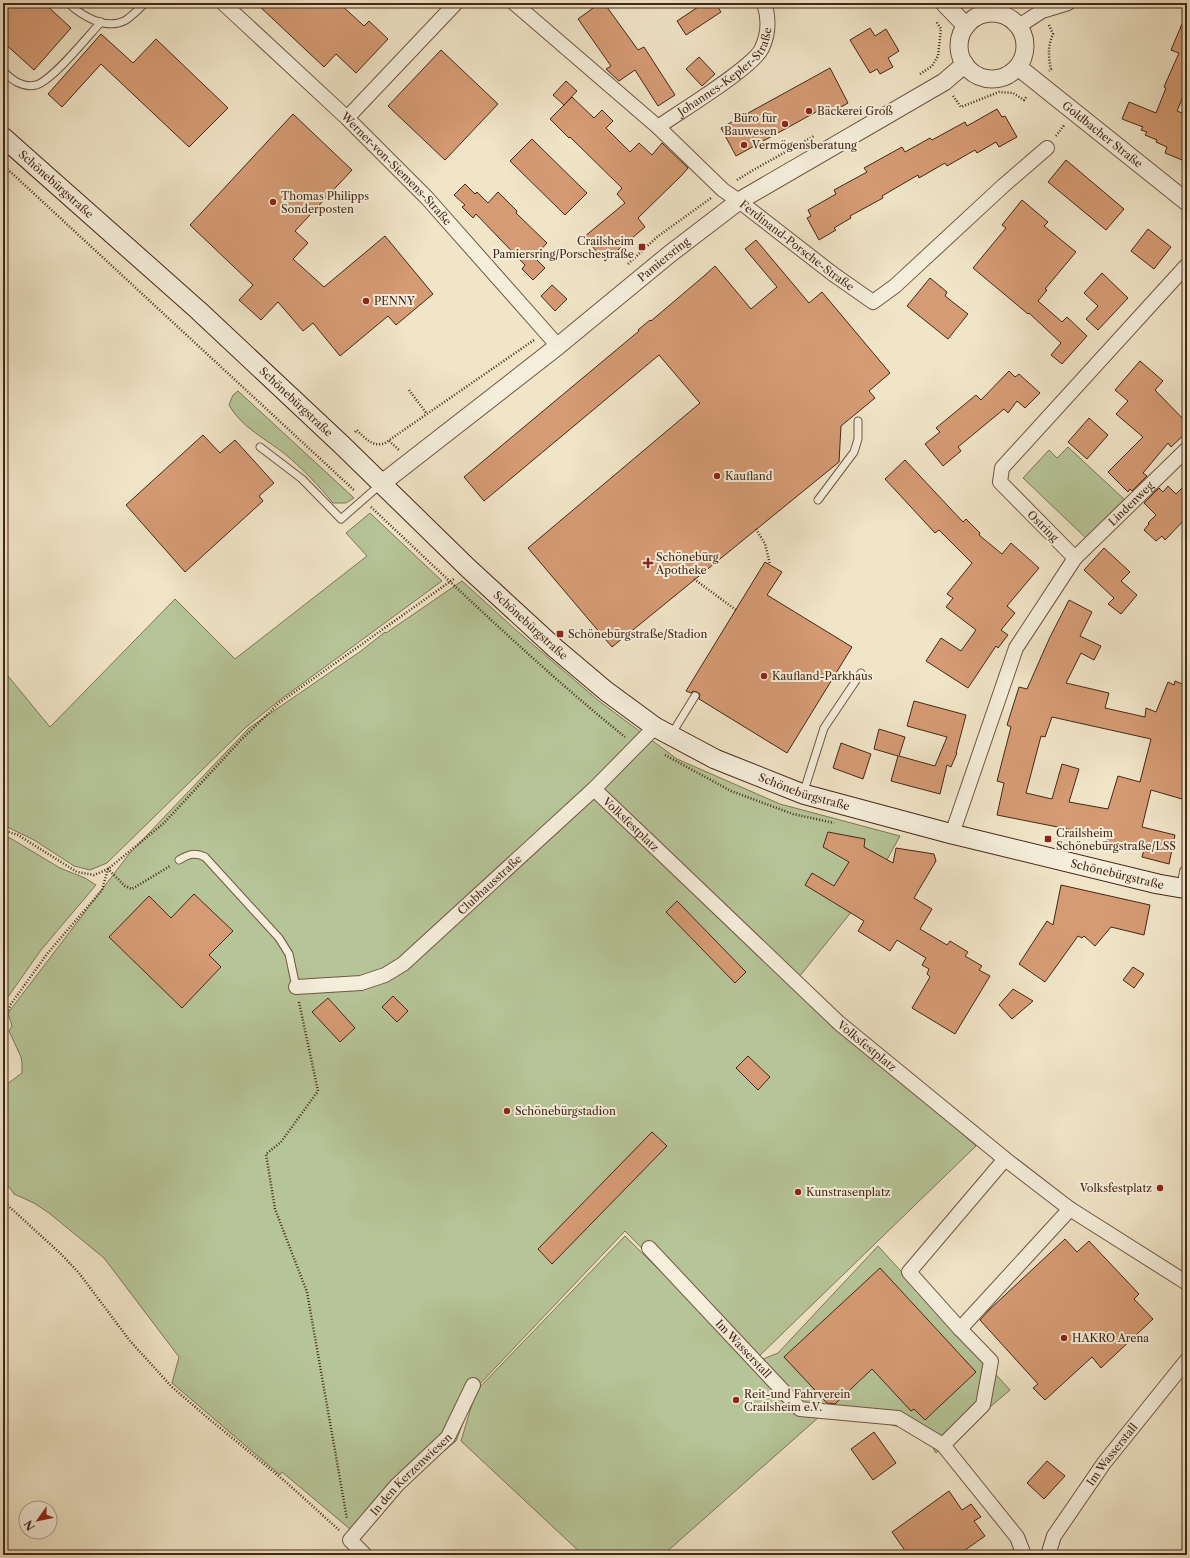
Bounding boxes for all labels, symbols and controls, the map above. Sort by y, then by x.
street label: Johannes-Kepler-Straße [673,26,774,120]
street label: Goldbacher Straße [1059,98,1145,171]
place label: Bäckerei Groß [817,104,893,118]
marker: Bäckerei Groß [804,106,814,116]
street label: Werner-von-Siemens-Straße [338,109,455,228]
place label: Büro für Bauwesen [724,111,777,138]
marker: Büro für Bauwesen [780,119,790,129]
place label: Vermögensberatung [751,138,857,152]
marker: Vermögensberatung [739,140,749,150]
street label: Schönebürgstraße [16,147,97,221]
place label: Thomas Philipps Sonderposten [281,189,369,216]
marker: Thomas Philipps Sonderposten [268,197,278,207]
street label: Ferdinand-Porsche-Straße [737,197,857,294]
place label: Crailsheim Pamiersring/Porschestraße [492,234,635,261]
street label: Pamiersring [635,234,693,285]
marker: Crailsheim Pamiersring/Porschestraße [637,242,647,252]
place label: PENNY [374,294,415,308]
marker: PENNY [361,296,371,306]
street label: Schönebürgstraße [256,364,336,440]
place label: Kaufland [725,469,773,483]
marker: Kaufland [712,471,722,481]
street label: Lindenweg [1105,478,1157,529]
street label: Ostring [1024,507,1062,545]
place label: Schönebürg Apotheke [655,550,719,577]
marker: Schönebürg Apotheke [643,558,653,568]
street label: Schönebürgstraße [491,588,571,663]
place label: Schönebürgstraße/Stadion [568,627,708,641]
marker: Schönebürgstraße/Stadion [555,629,565,639]
place label: Kaufland-Parkhaus [772,669,873,683]
marker: Kaufland-Parkhaus [759,671,769,681]
street label: Schönebürgstraße [756,770,851,813]
street label: Volksfestplatz [599,794,662,854]
place label: Crailsheim Schönebürgstraße/LSS [1056,826,1176,853]
marker: Crailsheim Schönebürgstraße/LSS [1043,834,1053,844]
street label: Clubhausstraße [455,852,525,918]
street label: Schönebürgstraße [1069,856,1165,892]
street label: Volksfestplatz [834,1017,900,1074]
place label: Schönebürgstadion [515,1104,616,1118]
marker: Schönebürgstadion [502,1106,512,1116]
place label: Volksfestplatz [1079,1181,1152,1195]
marker: Volksfestplatz [1155,1183,1165,1193]
place label: Kunstrasenplatz [806,1185,891,1199]
marker: Kunstrasenplatz [793,1187,803,1197]
street label: Im Wasserstall [713,1316,775,1381]
place label: HAKRO Arena [1072,1331,1149,1345]
marker: HAKRO Arena [1059,1333,1069,1343]
place label: Reit-und Fahrverein Crailsheim e.V. [744,1387,851,1414]
marker: Reit-und Fahrverein Crailsheim e.V. [731,1395,741,1405]
street label: Im Wasserstall [1084,1420,1141,1488]
street label: In den Kerzenwiesen [367,1430,455,1518]
north arrow [18,1500,58,1540]
text: N [21,1517,38,1533]

